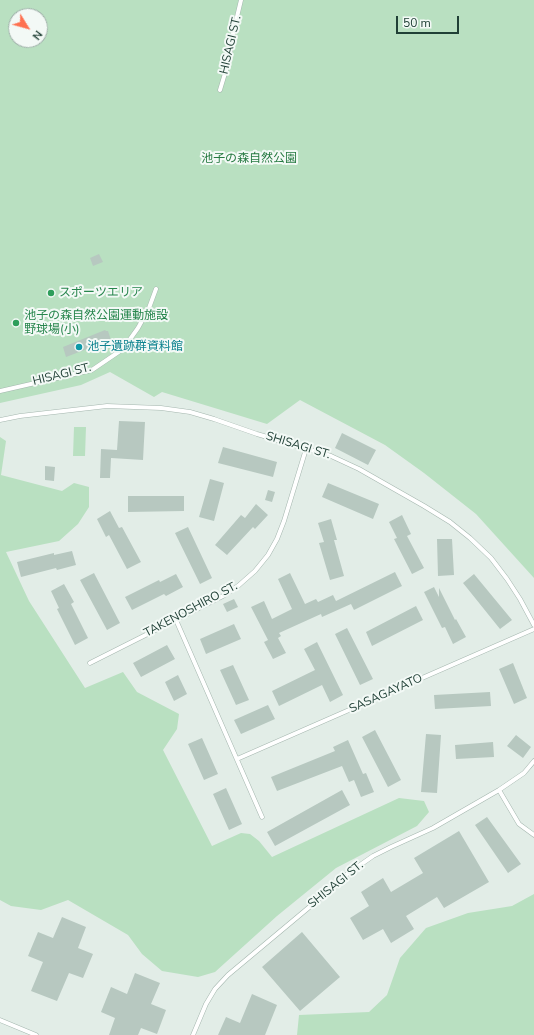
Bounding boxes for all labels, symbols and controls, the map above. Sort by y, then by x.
north arrow [8,8,48,48]
scale bar [398,8,461,34]
street label: HISAGI ST. [217,14,245,76]
text: 50 m [403,15,431,31]
text: N [29,27,46,43]
park label: 池子の森自然公園 [201,152,297,166]
place label: スポーツエリア [59,286,143,300]
marker: スポーツエリア [46,288,56,298]
place label: 池子の森自然公園運動施設 野球場(小) [24,309,168,337]
marker: 池子の森自然公園運動施設 野球場(小) [11,318,21,328]
place label: 池子遺跡群資料館 [87,340,183,354]
marker: 池子遺跡群資料館 [74,342,84,352]
street label: HISAGI ST. [31,361,93,389]
street label: SHISAGI ST. [264,429,332,463]
street label: TAKENOSHIRO ST. [142,579,240,641]
street label: SASAGAYATO [347,671,425,717]
street label: SHISAGI ST. [305,858,367,912]

